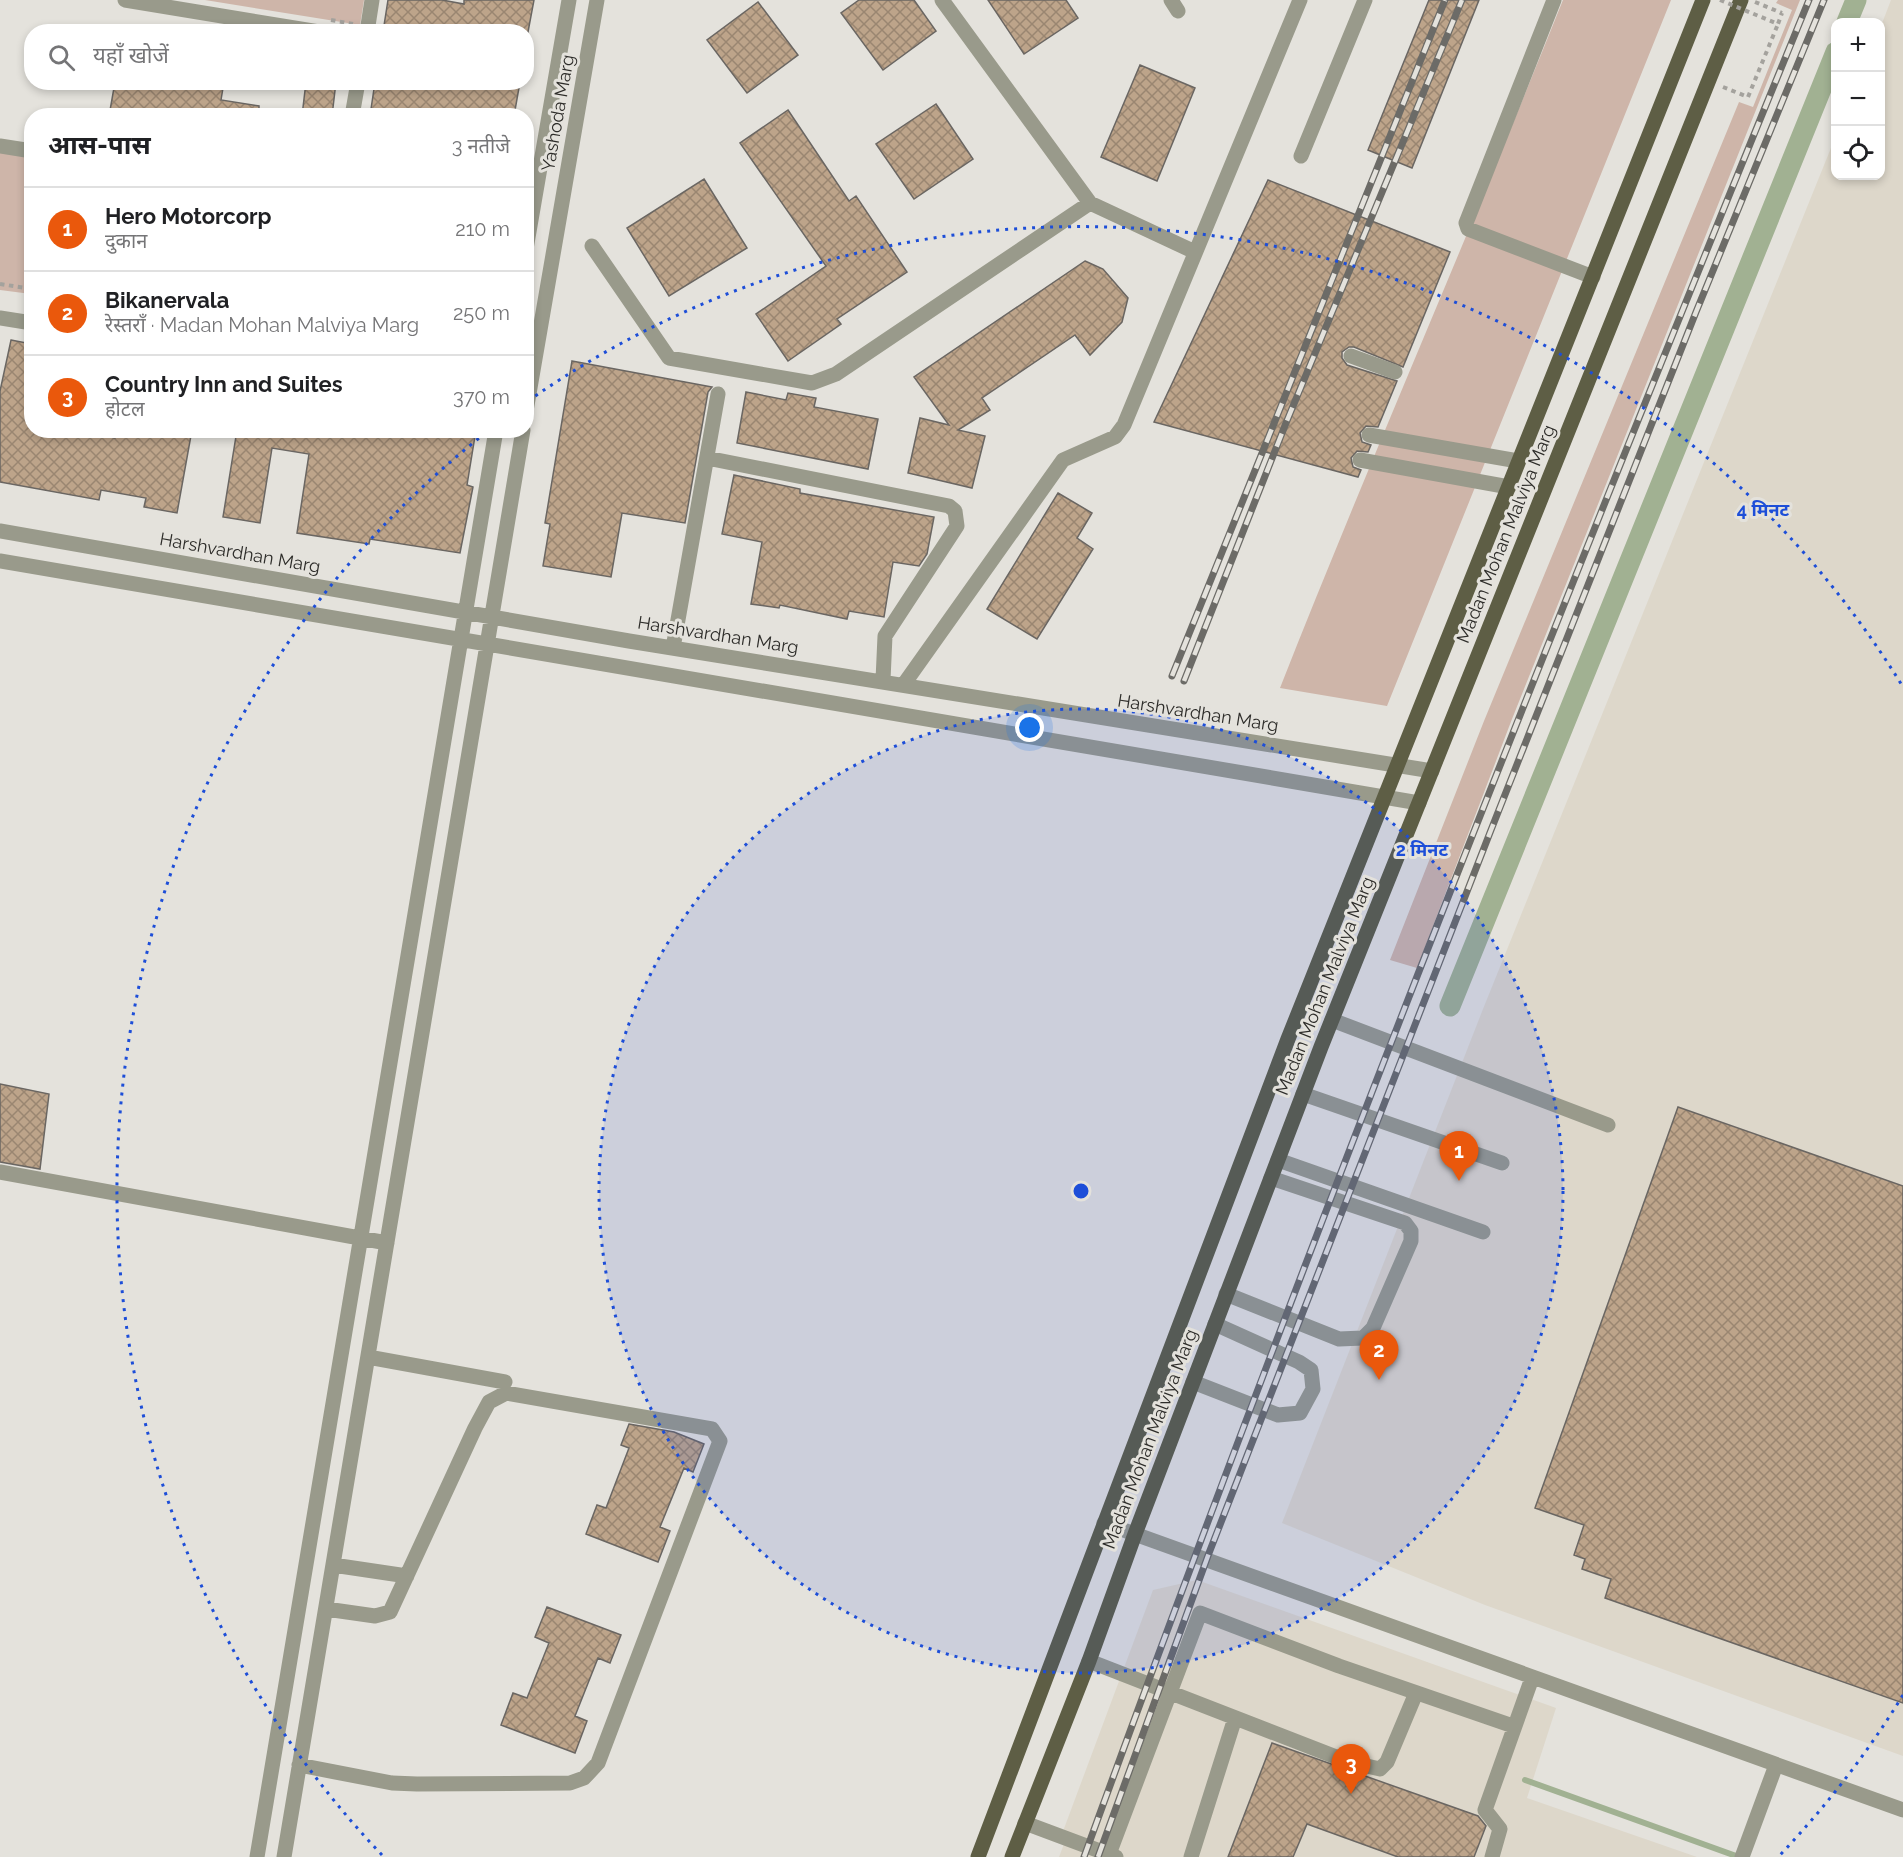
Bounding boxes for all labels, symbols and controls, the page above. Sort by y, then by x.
map controls [1831,18,1885,180]
button: + [1831,18,1885,72]
search box [24,24,534,90]
icon: search [45,41,78,74]
text: यहाँ खोजें [93,42,169,68]
street label: Yashoda Marg [537,53,578,173]
button: − [1831,72,1885,126]
button: locate [1831,126,1885,180]
text: आस-पास [48,130,151,160]
text: 3 नतीजे [452,134,510,158]
text: Hero Motorcorp [105,203,271,229]
text: 1 [63,217,72,241]
text: 210 m [455,217,510,241]
text: दुकान [105,229,147,253]
text: Bikanervala [105,287,229,313]
text: 2 [62,301,73,325]
text: 250 m [453,301,510,325]
text: रेस्तराँ · Madan Mohan Malviya Marg [105,313,419,337]
text: Country Inn and Suites [105,371,343,397]
text: 3 [62,385,73,409]
text: 370 m [453,385,510,409]
text: होटल [105,397,144,421]
street label: Madan Mohan Malviya Marg [1452,422,1559,646]
text: 4 मिनट [1737,499,1790,520]
street label: Harshvardhan Marg [158,528,322,577]
street label: Harshvardhan Marg [636,611,800,658]
street label: Harshvardhan Marg [1116,689,1280,736]
your location [1015,713,1044,742]
text: 2 मिनट [1396,839,1448,860]
street label: Madan Mohan Malviya Marg [1271,874,1378,1098]
pin: 1 [1440,1132,1478,1181]
centre of rings [1071,1181,1091,1201]
street label: Madan Mohan Malviya Marg [1098,1326,1201,1552]
pin: 2 [1360,1330,1398,1380]
pin: 3 [1332,1744,1370,1794]

